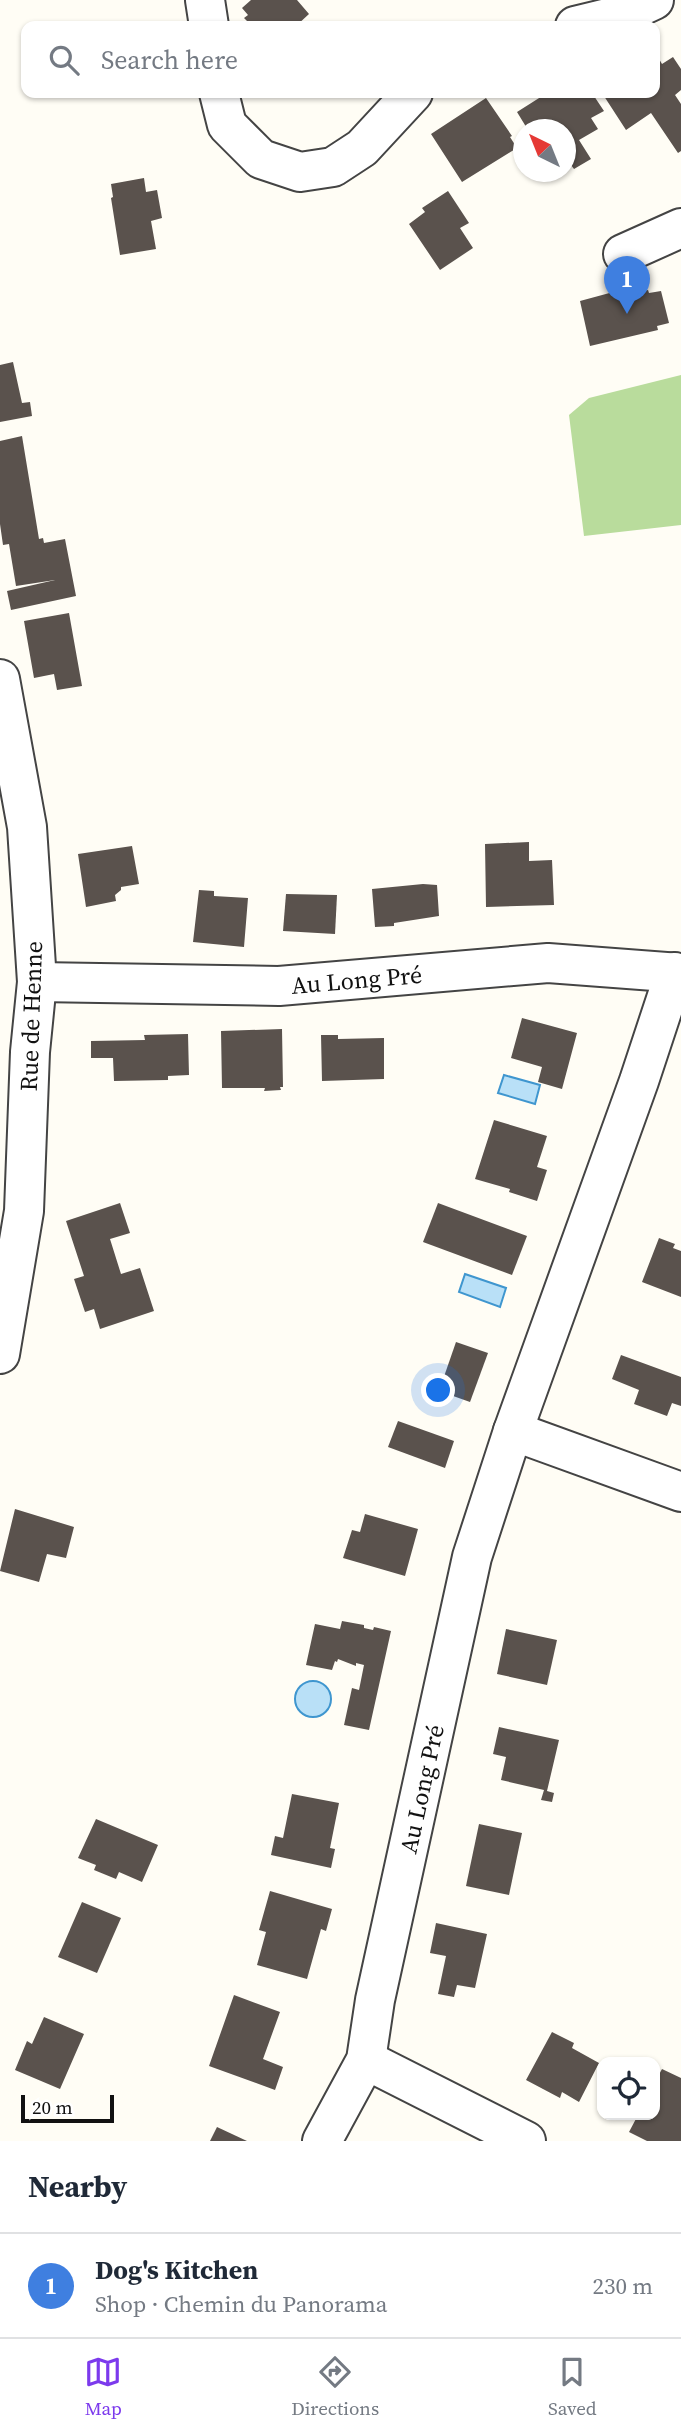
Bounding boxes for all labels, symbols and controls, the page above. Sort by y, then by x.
search box [21,21,660,98]
icon: search [45,41,83,79]
text: Search here [101,42,238,78]
north arrow [513,119,576,182]
pin: 1 [604,256,650,314]
street label: Rue de Henne [12,940,50,1092]
street label: Au Long Pré [290,957,423,1001]
your location [421,1373,455,1407]
street label: Au Long Pré [391,1721,451,1856]
map controls [597,2057,660,2120]
button: locate [597,2057,660,2120]
scale bar [21,2092,114,2124]
text: 20 m [32,2094,73,2120]
text: Nearby [28,2166,127,2207]
text: Dog's Kitchen [95,2252,258,2288]
text: 1 [45,2270,57,2302]
text: 230 m [592,2270,653,2302]
text: Shop · Chemin du Panorama [95,2288,388,2320]
tab: Map [84,2353,122,2421]
tab: Directions [291,2353,379,2421]
tab: Saved [548,2353,597,2421]

